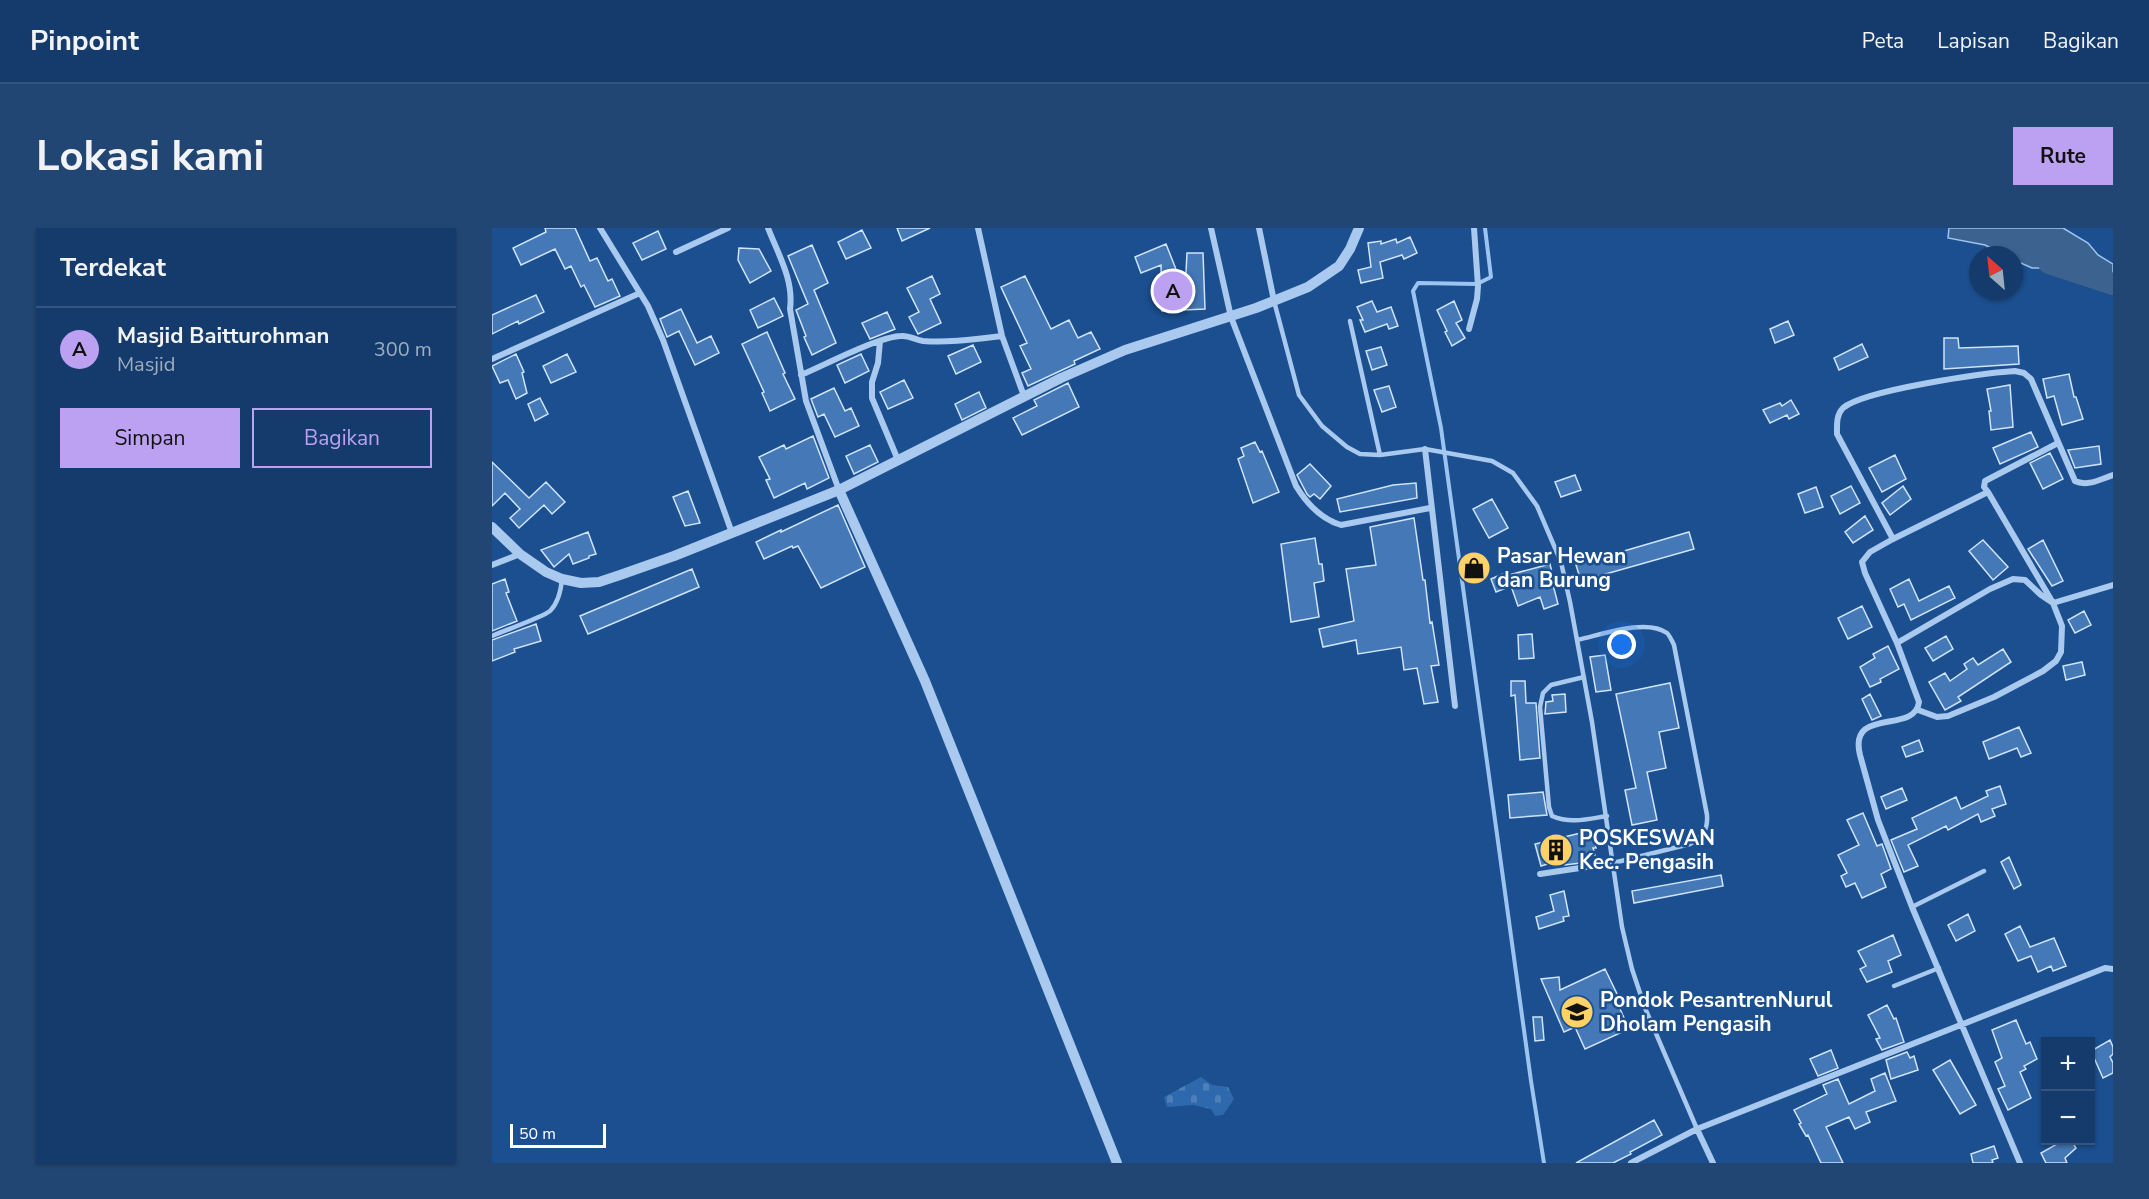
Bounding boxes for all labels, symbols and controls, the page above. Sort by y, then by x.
text: Pinpoint [30,22,139,60]
text: Peta [1862,27,1904,55]
text: Lapisan [1937,27,2010,55]
text: Bagikan [2043,27,2119,55]
button: Rute [2013,127,2113,185]
text: Lokasi kami [36,128,264,185]
north arrow [1969,246,2023,300]
text: Terdekat [60,250,166,285]
pin: A [1154,268,1192,314]
text: Masjid Baitturohman [117,321,329,351]
text: A [72,336,87,363]
text: 300 m [374,336,432,363]
text: Masjid [117,351,175,378]
button: Simpan [60,408,240,468]
button: Bagikan [252,408,432,468]
place label: Pasar Hewan dan Burung [1497,542,1626,594]
shop icon: Pasar Hewan dan Burung [1456,550,1492,586]
your location [1607,630,1636,659]
place label: POSKESWAN Kec. Pengasih [1579,824,1715,876]
building icon: POSKESWAN Kec. Pengasih [1538,832,1574,868]
place label: Pondok PesantrenNurul Dholam Pengasih [1600,986,1833,1038]
school or university icon: Pondok PesantrenNurul Dholam Pengasih [1559,994,1595,1030]
map controls [2041,1037,2095,1145]
button: + [2041,1037,2095,1091]
button: − [2041,1091,2095,1145]
scale bar [510,1121,606,1148]
text: 50 m [519,1123,556,1145]

